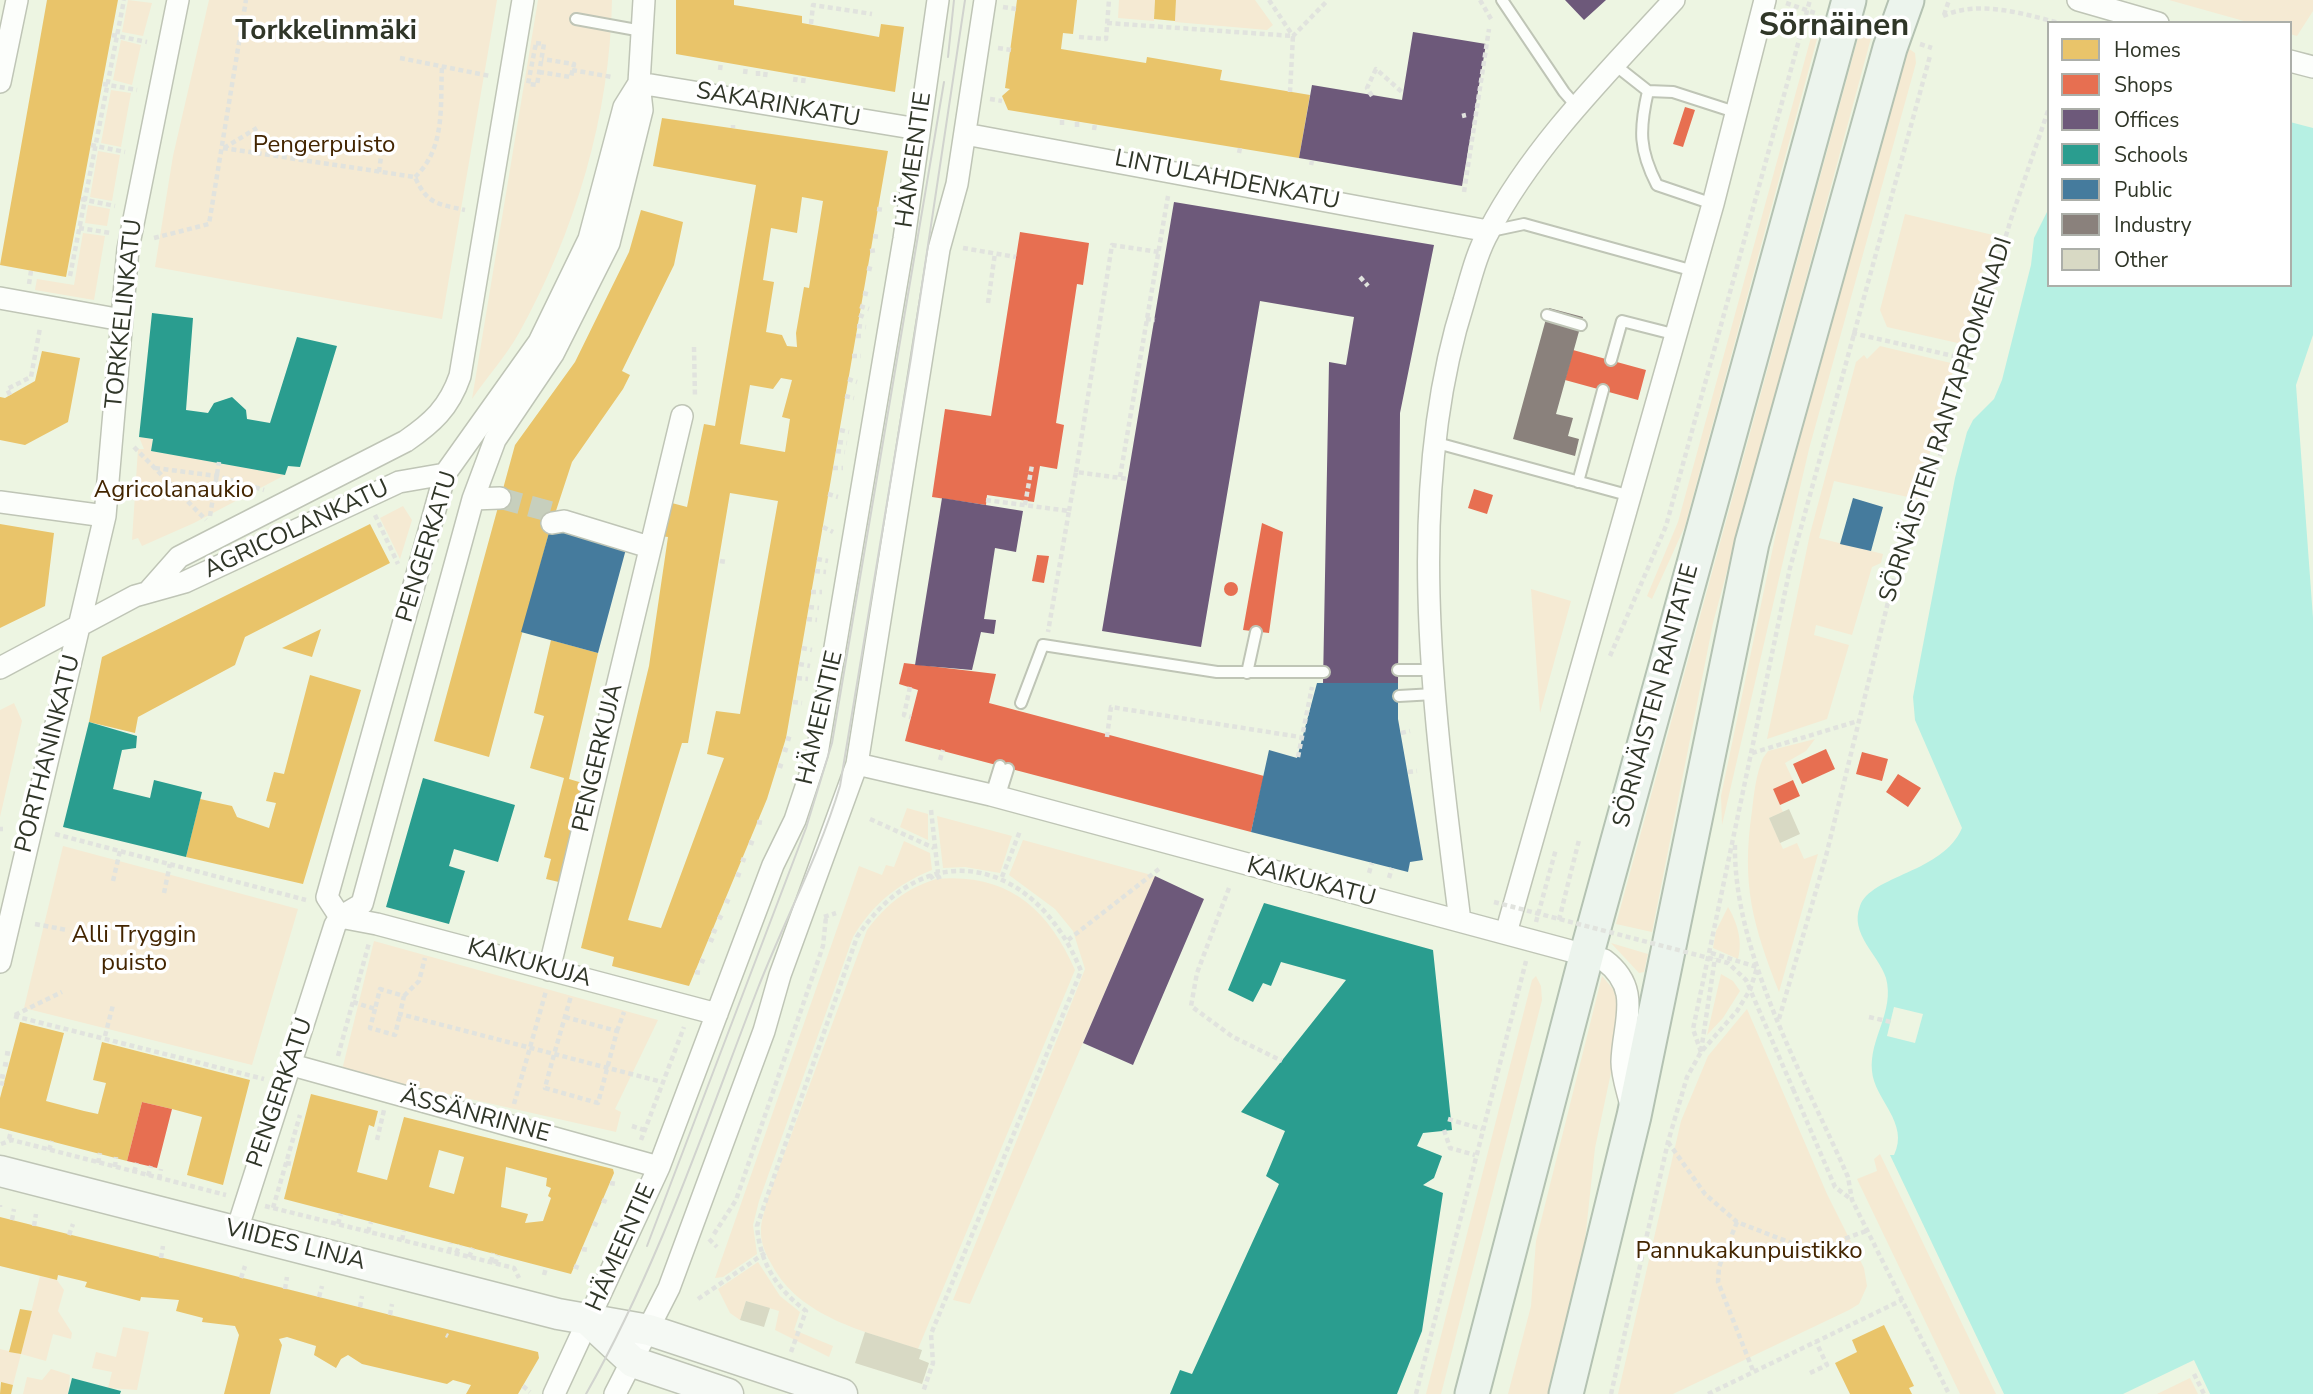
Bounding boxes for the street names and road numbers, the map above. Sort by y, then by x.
street label: SAKARINKATU [694,77,862,135]
street label: HÄMEENTIE [891,90,939,230]
street label: LINTULAHDENKATU [1112,145,1342,217]
street label: TORKKELINKATU [101,218,149,410]
street label: SÖRNÄISTEN RANTAPROMENADI [1874,234,2020,606]
street label: PENGERKATU [391,468,465,626]
street label: AGRICOLANKATU [200,475,394,585]
street label: SÖRNÄISTEN RANTATIE [1608,561,1706,831]
street label: HÄMEENTIE [792,648,850,788]
street label: PORTHANINKATU [10,652,88,856]
street label: PENGERKUJA [568,681,630,835]
street label: KAIKUKATU [1243,852,1379,914]
street label: KAIKUKUJA [464,934,594,994]
street label: PENGERKATU [242,1014,320,1172]
street label: ÄSSÄNRINNE [397,1082,553,1150]
street label: HÄMEENTIE [581,1180,663,1316]
street label: VIIDES LINJA [222,1215,368,1277]

